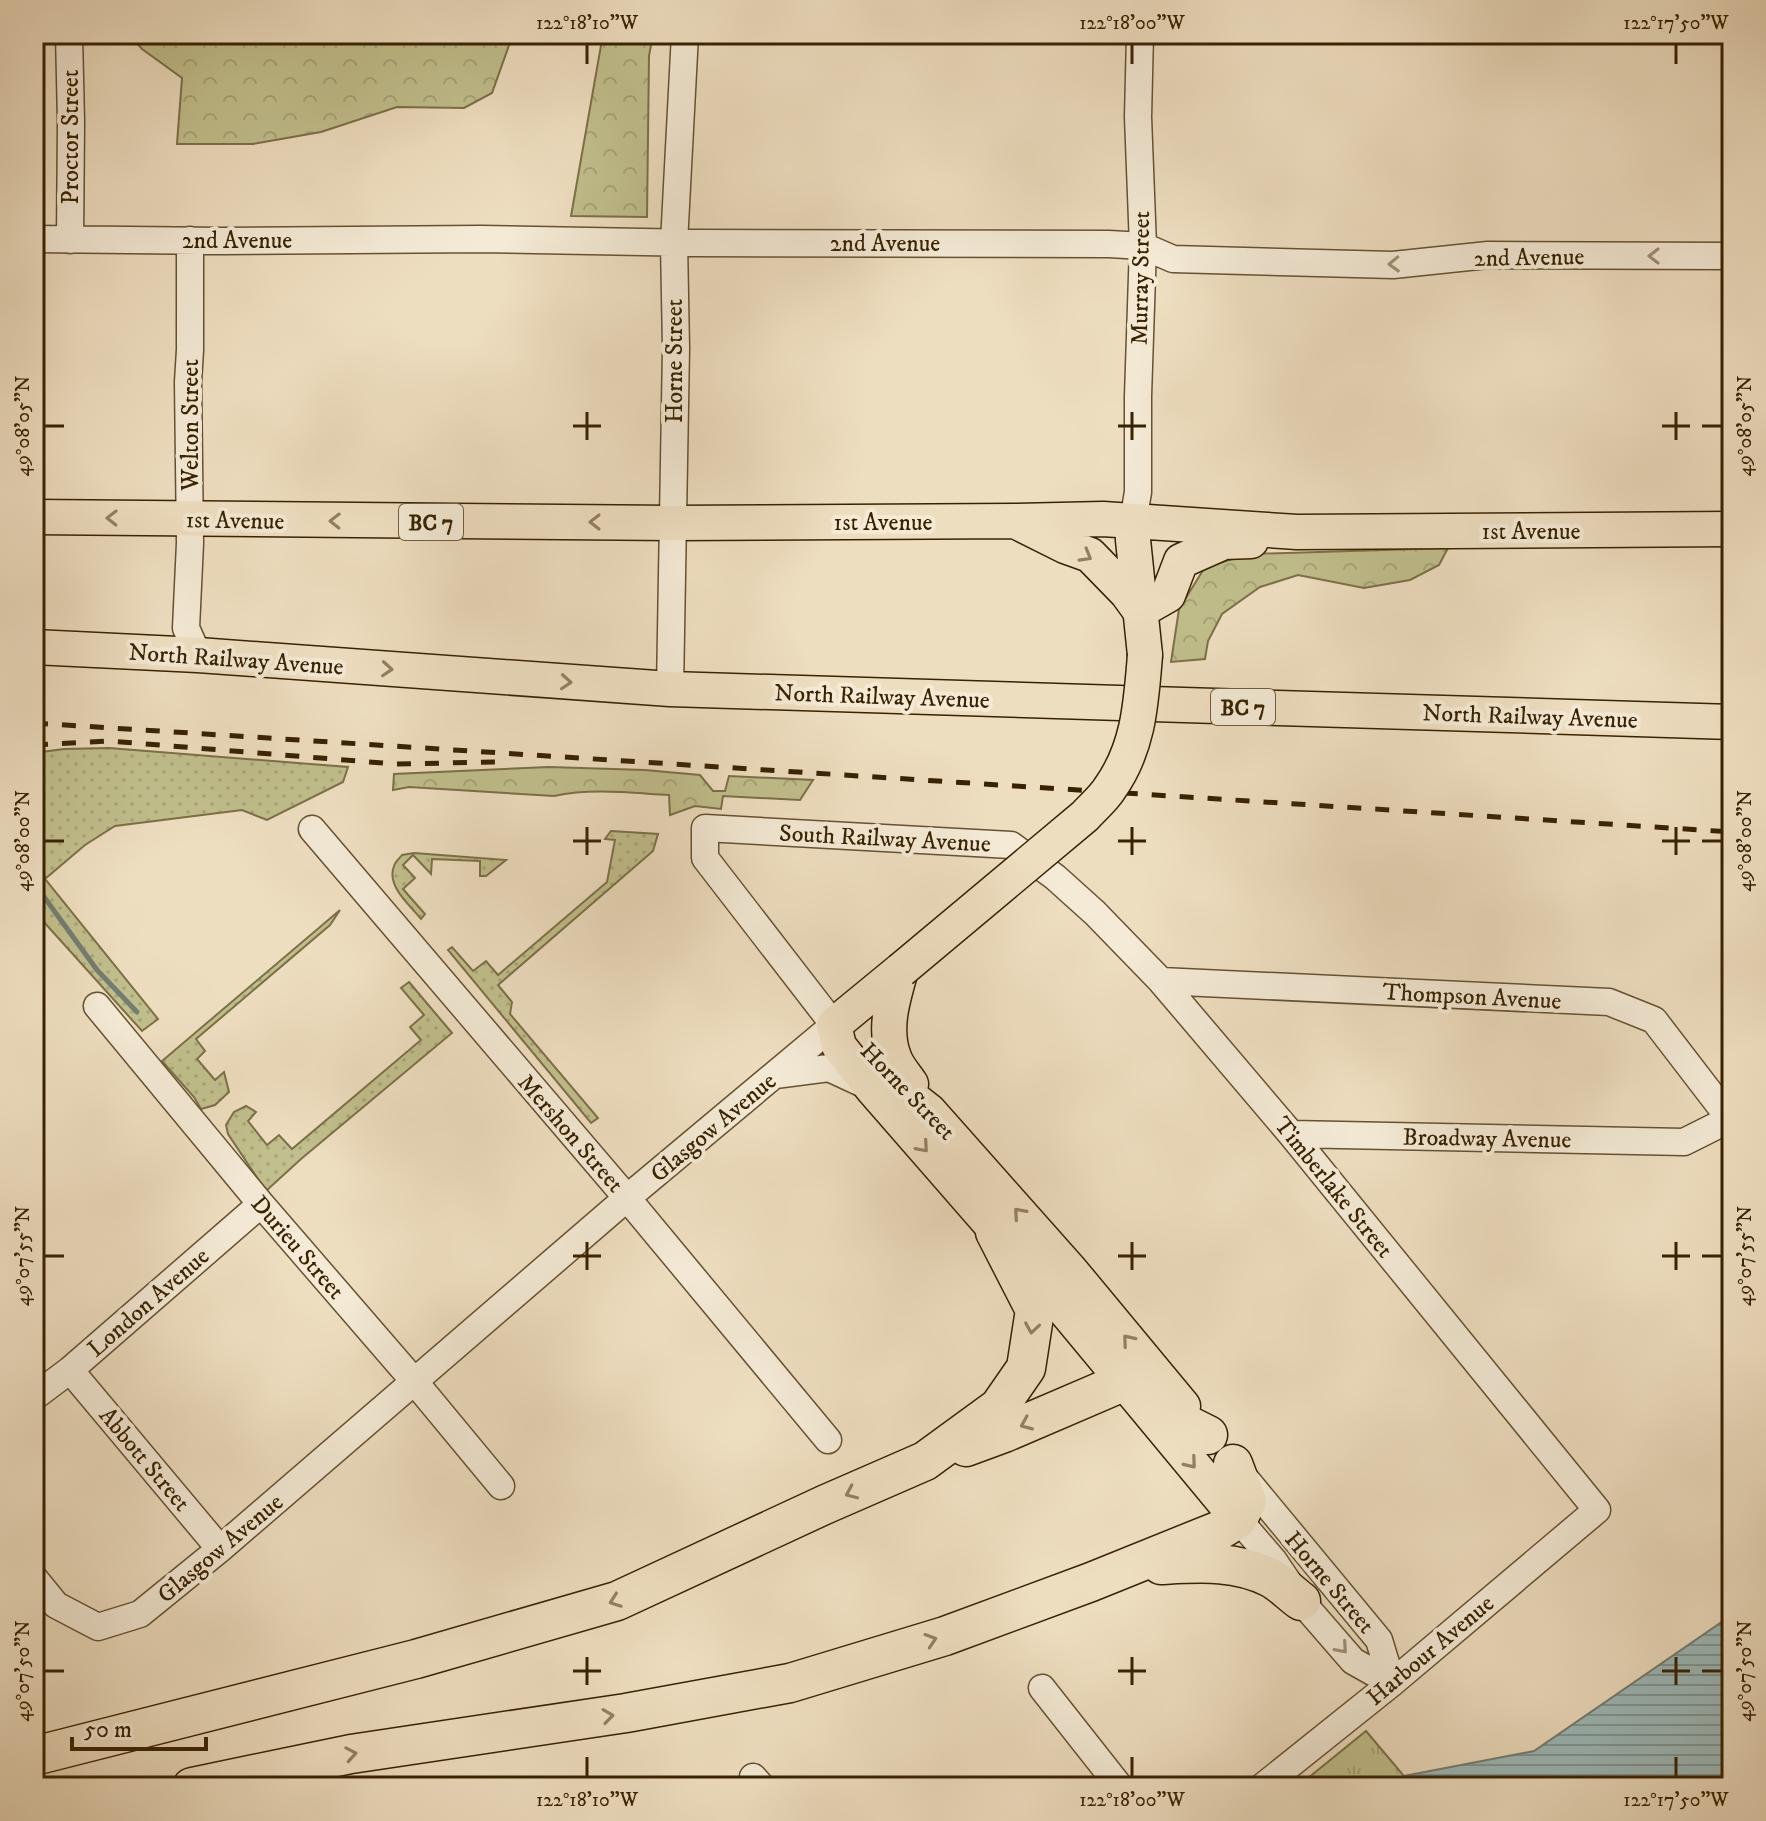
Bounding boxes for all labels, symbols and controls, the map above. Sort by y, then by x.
text: 122°18'10"W [536,11,639,36]
text: 122°18'00"W [1079,11,1186,36]
text: 122°17'50"W [1623,11,1729,36]
street label: Proctor Street [56,69,86,205]
street label: Murray Street [1125,210,1157,345]
street label: 2nd Avenue [182,226,292,256]
street label: 2nd Avenue [830,229,940,259]
street label: 2nd Avenue [1473,242,1585,274]
one-way arrow [1647,247,1660,265]
one-way arrow [1387,255,1400,272]
street label: Horne Street [660,298,690,423]
street label: Welton Street [176,359,206,492]
text: 49°08'05"N [11,376,36,476]
text: 49°08'05"N [1733,376,1758,476]
road number: BC 7 [399,504,463,540]
street label: 1st Avenue [185,505,285,537]
street label: 1st Avenue [834,508,932,538]
one-way arrow [105,509,118,527]
one-way arrow [328,512,341,530]
one-way arrow [588,513,601,531]
street label: 1st Avenue [1482,517,1580,547]
one-way arrow [1077,546,1092,562]
street label: North Railway Avenue [127,638,345,682]
one-way arrow [381,660,394,677]
one-way arrow [560,673,573,690]
street label: North Railway Avenue [774,678,990,716]
road number: BC 7 [1211,689,1275,725]
street label: North Railway Avenue [1422,698,1638,736]
text: 49°08'00"N [11,790,36,892]
text: 49°08'00"N [1733,790,1758,892]
street label: South Railway Avenue [778,818,992,860]
street label: Thompson Avenue [1382,977,1562,1017]
street label: Horne Street [853,1036,962,1147]
street label: Glasgow Avenue [645,1066,783,1189]
street label: Mershon Street [511,1068,630,1199]
street label: Timberlake Street [1267,1111,1400,1265]
street label: Broadway Avenue [1402,1123,1572,1155]
one-way arrow [913,1138,928,1153]
street label: Durieu Street [244,1190,351,1306]
text: 49°07'55"N [11,1206,36,1306]
text: 49°07'55"N [1733,1206,1758,1306]
one-way arrow [1014,1207,1029,1222]
street label: London Avenue [81,1242,216,1364]
one-way arrow [1024,1322,1041,1335]
one-way arrow [1123,1335,1138,1349]
street label: Abbott Street [92,1401,197,1518]
one-way arrow [1019,1415,1034,1431]
one-way arrow [1181,1454,1196,1469]
one-way arrow [845,1484,859,1500]
street label: Glasgow Avenue [152,1487,290,1610]
street label: Horne Street [1278,1525,1381,1640]
street label: Harbour Avenue [1361,1589,1500,1713]
one-way arrow [609,1592,623,1608]
text: 49°07'50"N [11,1620,36,1722]
text: 49°07'50"N [1733,1620,1758,1722]
one-way arrow [924,1633,937,1649]
one-way arrow [1332,1638,1346,1653]
scale bar [72,1701,206,1751]
one-way arrow [601,1708,615,1725]
text: 50 m [84,1715,132,1745]
one-way arrow [344,1746,358,1763]
text: 122°18'10"W [536,1788,639,1813]
text: 122°18'00"W [1079,1788,1186,1813]
text: 122°17'50"W [1623,1788,1729,1813]

